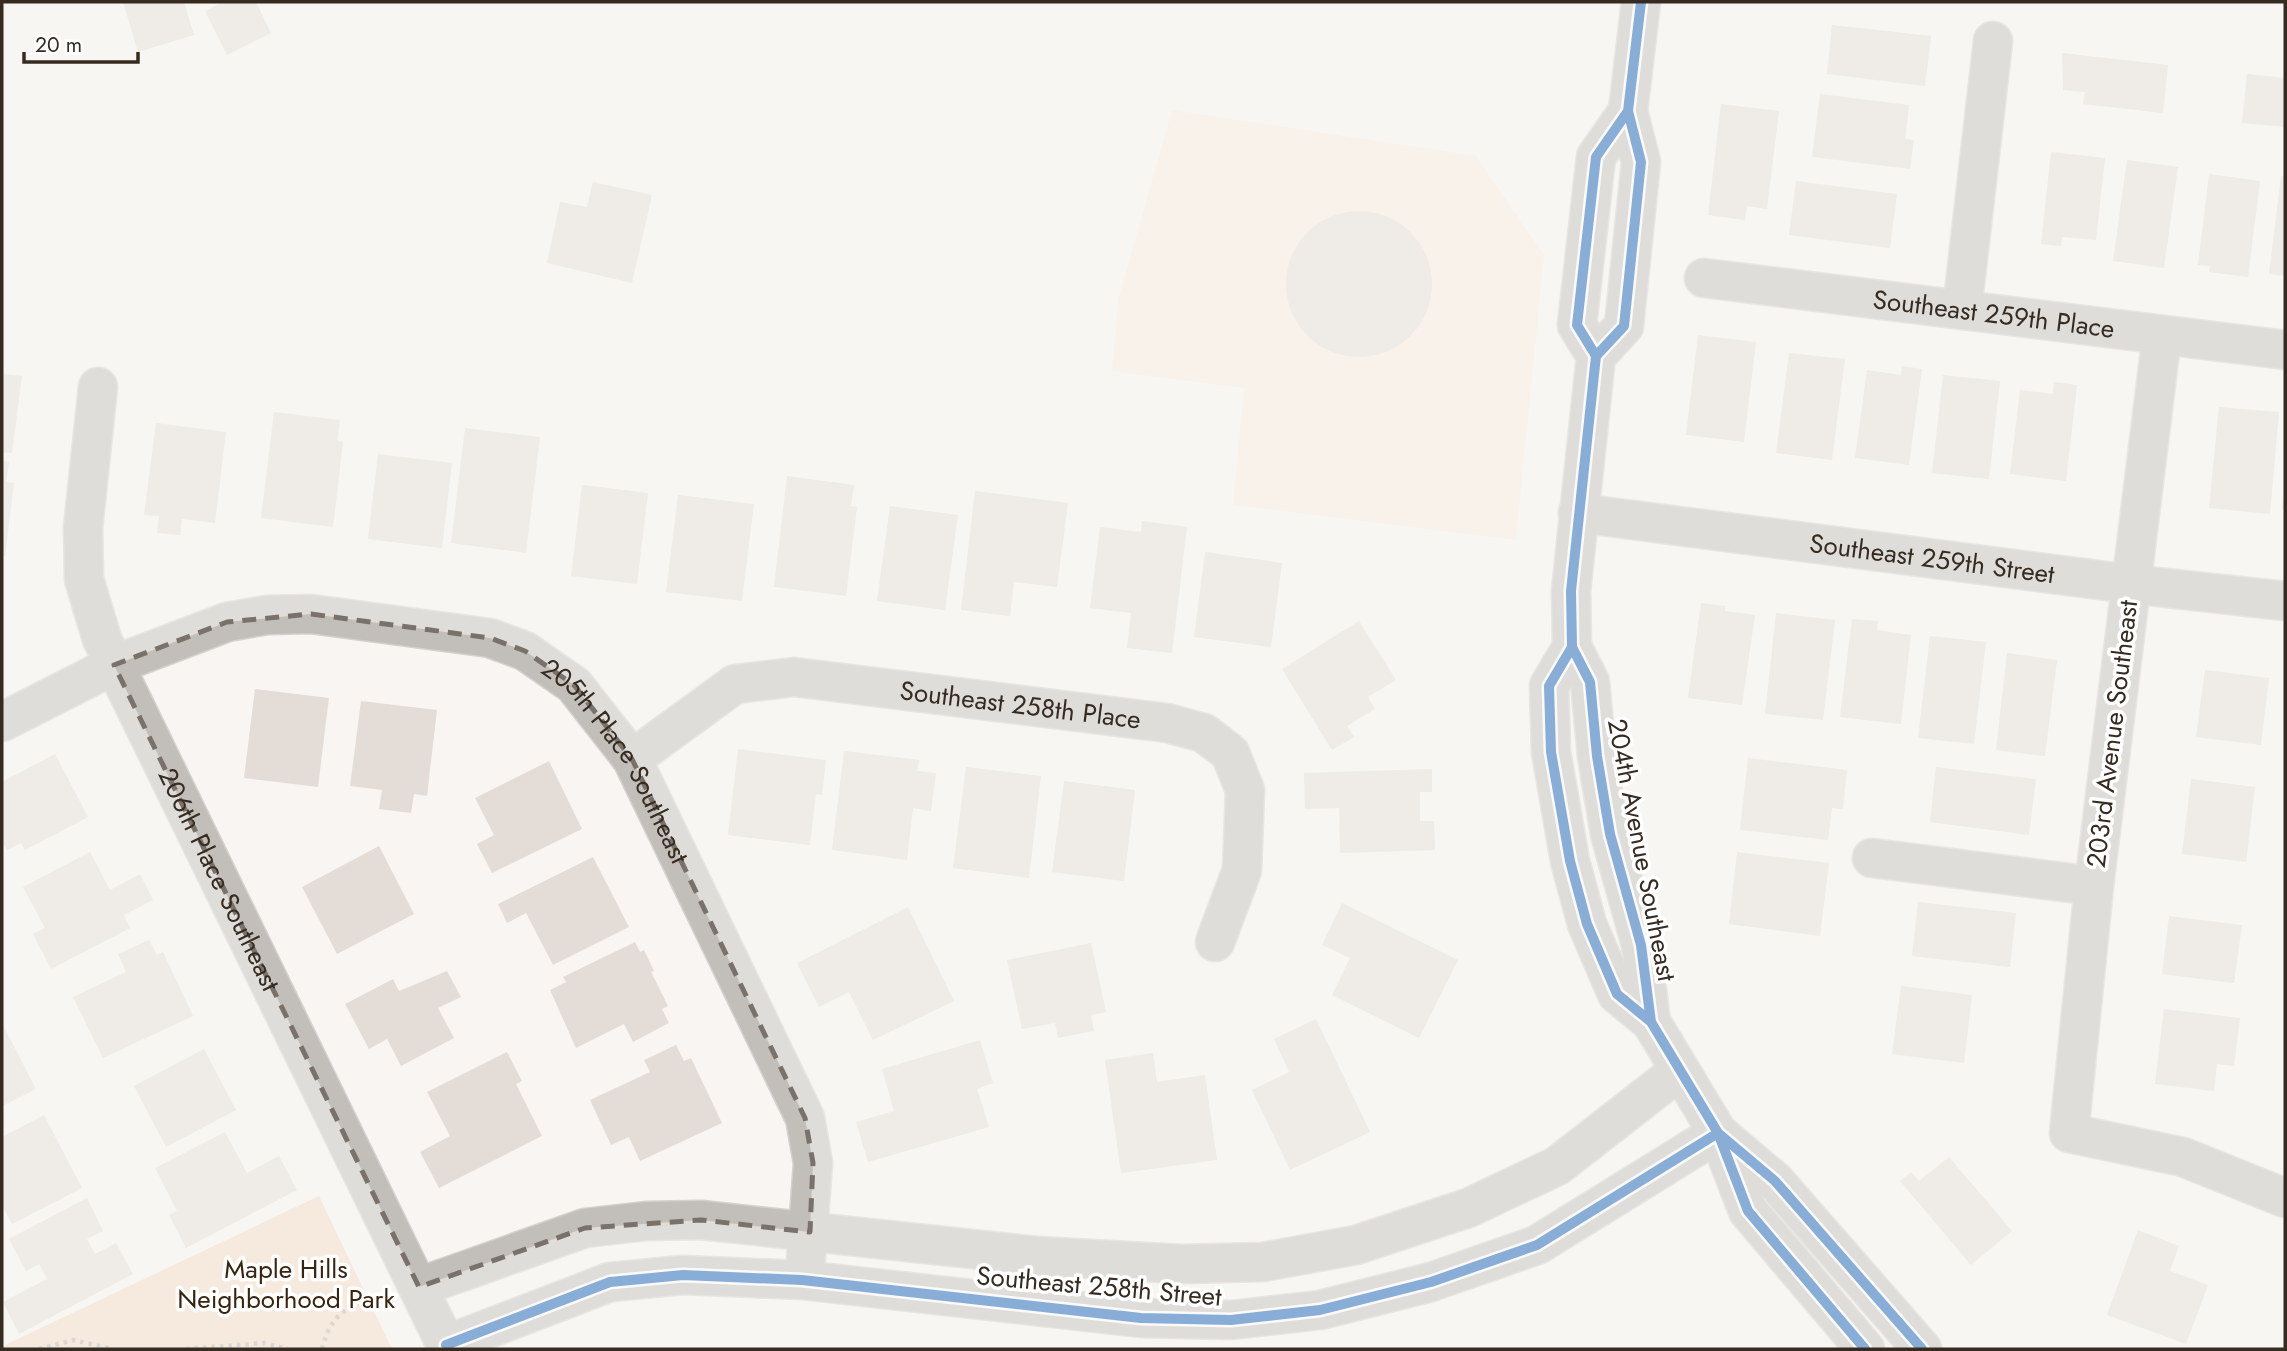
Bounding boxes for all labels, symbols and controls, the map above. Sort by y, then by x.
scale bar [24,21,138,65]
text: 20 m [35,30,82,60]
street label: Southeast 259th Place [1871,280,2117,348]
street label: Southeast 259th Street [1807,524,2058,593]
street label: 203rd Avenue Southeast [2077,597,2147,870]
street label: 205th Place Southeast [534,649,699,871]
street label: Southeast 258th Place [898,671,1143,739]
street label: 204th Avenue Southeast [1598,716,1686,985]
street label: 206th Place Southeast [149,761,290,998]
park label: Maple Hills Neighborhood Park [177,1250,395,1318]
street label: Southeast 258th Street [975,1256,1224,1316]

